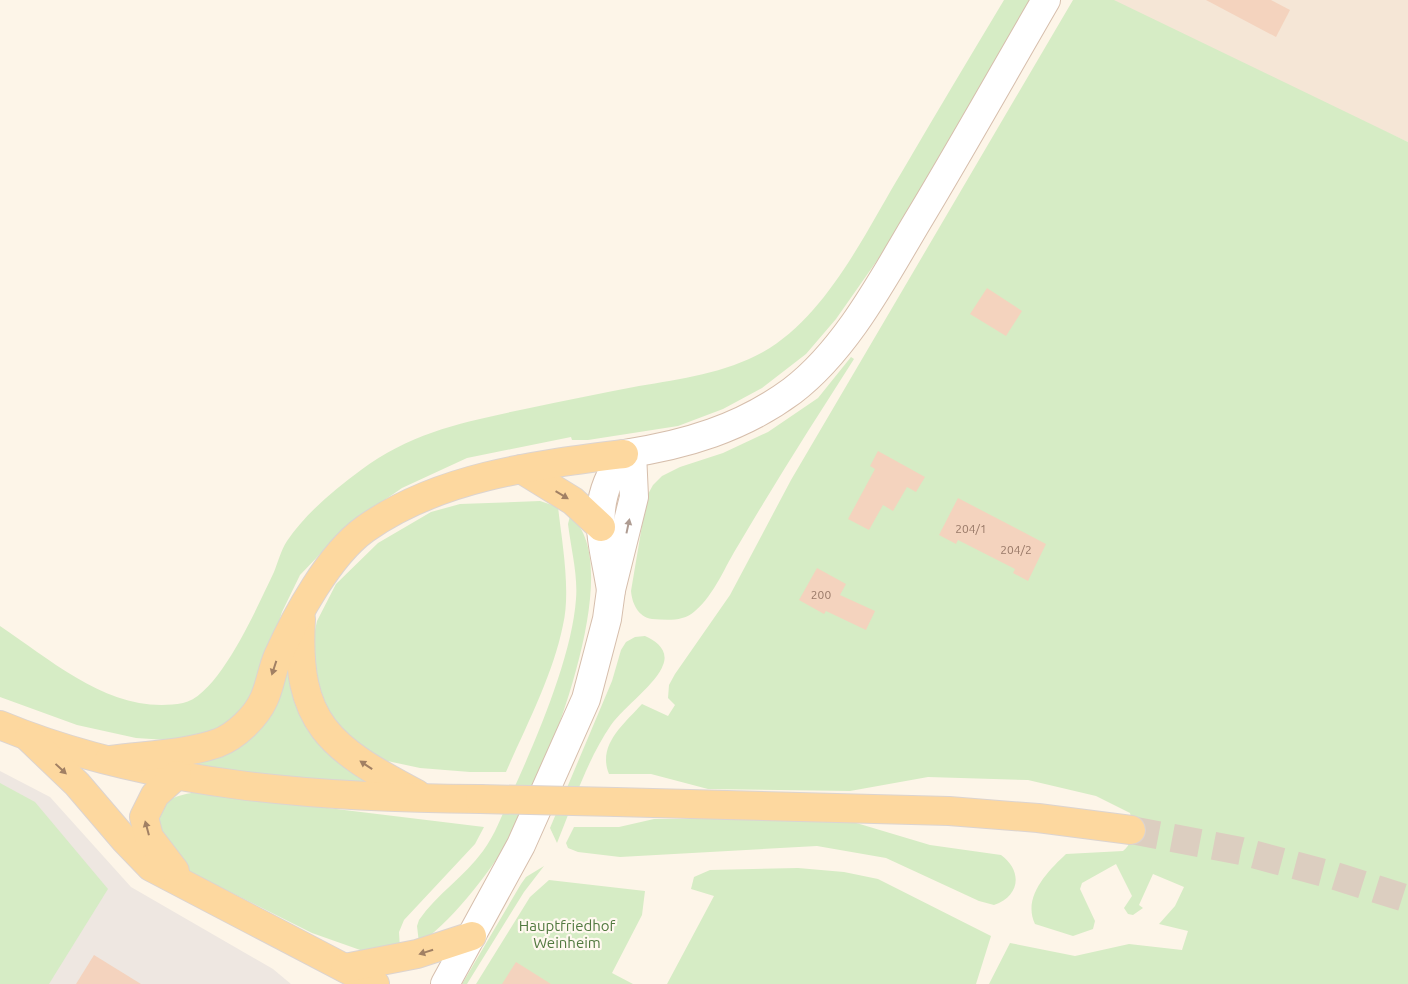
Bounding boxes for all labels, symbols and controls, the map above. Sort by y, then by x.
one-way arrow [556,490,569,499]
one-way arrow [624,518,632,534]
house number: 204/1 [955,522,987,535]
house number: 204/2 [1000,543,1032,556]
house number: 200 [811,588,831,601]
one-way arrow [269,660,277,675]
one-way arrow [360,761,373,770]
one-way arrow [55,763,67,775]
one-way arrow [143,820,151,836]
park label: Hauptfriedhof Weinheim [519,917,616,951]
one-way arrow [418,948,433,956]

